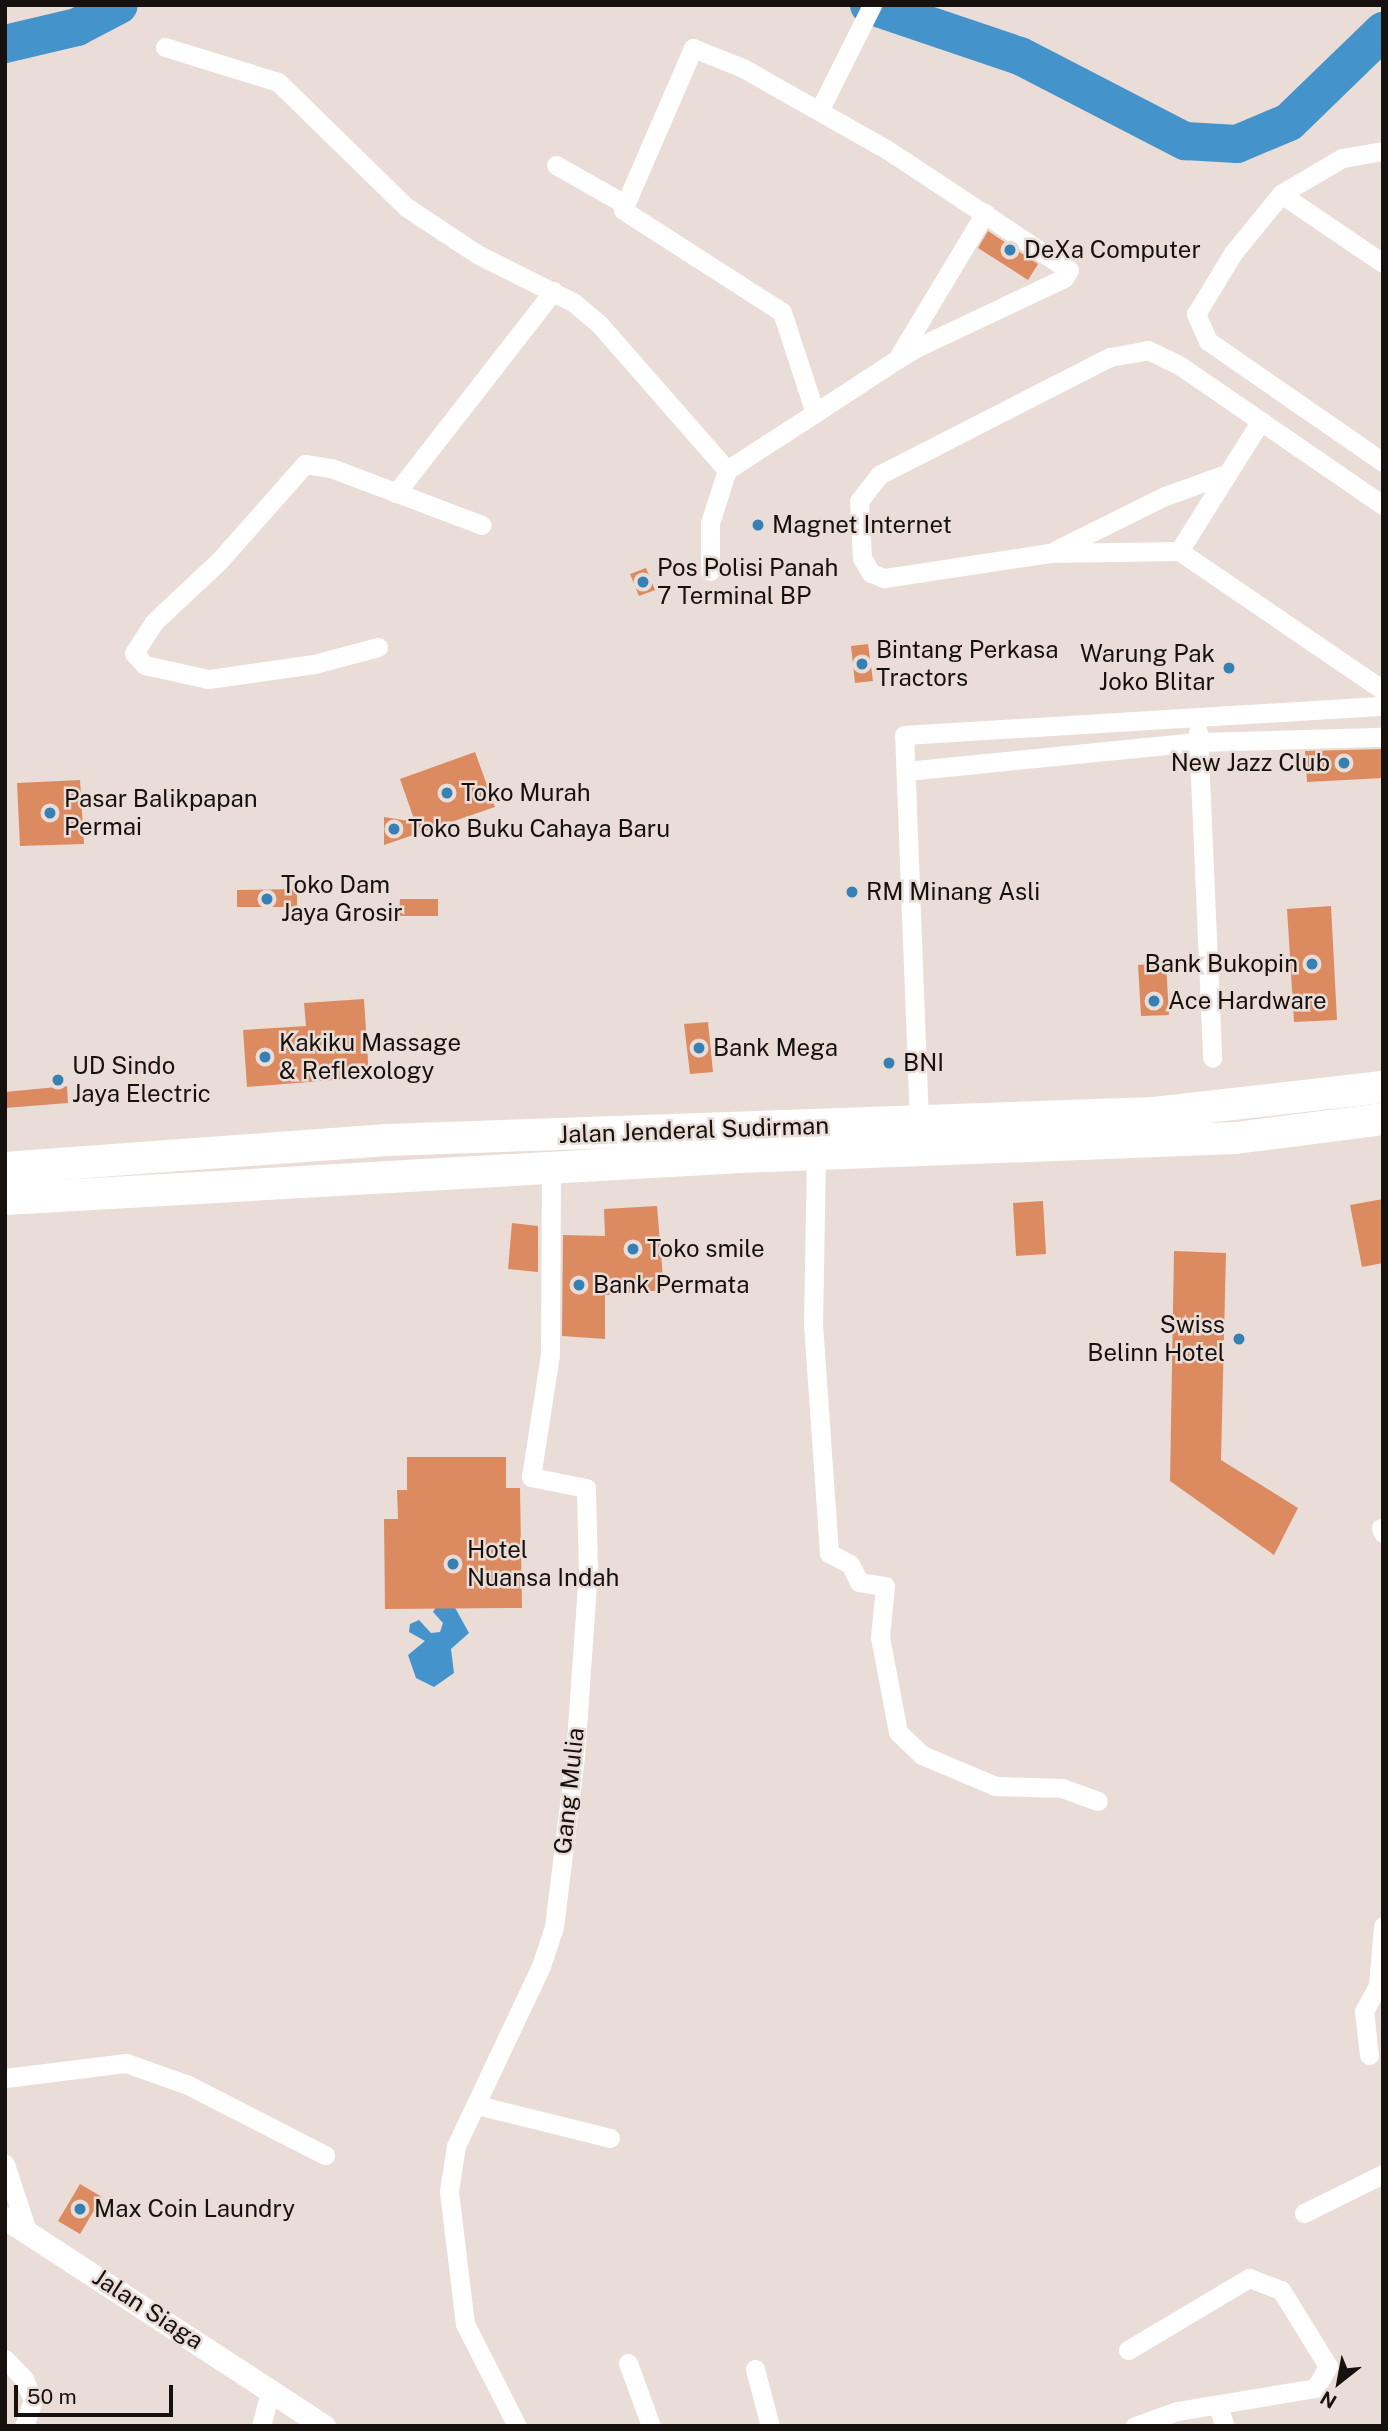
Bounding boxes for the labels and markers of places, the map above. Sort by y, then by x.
place label: DeXa Computer [1024,236,1201,264]
marker: DeXa Computer [1002,242,1018,258]
place label: Magnet Internet [772,511,952,539]
marker: Magnet Internet [750,517,766,533]
place label: Pos Polisi Panah 7 Terminal BP [657,554,838,610]
marker: Pos Polisi Panah 7 Terminal BP [635,574,651,590]
place label: Bintang Perkasa Tractors [876,636,1058,692]
place label: Warung Pak Joko Blitar [1080,640,1215,696]
marker: Bintang Perkasa Tractors [854,656,870,672]
marker: Warung Pak Joko Blitar [1221,660,1237,676]
place label: New Jazz Club [1171,749,1330,777]
marker: New Jazz Club [1336,755,1352,771]
place label: Toko Murah [461,779,591,807]
place label: Pasar Balikpapan Permai [64,785,258,841]
marker: Toko Murah [439,785,455,801]
marker: Pasar Balikpapan Permai [42,805,58,821]
place label: Toko Buku Cahaya Baru [408,815,670,843]
marker: Toko Buku Cahaya Baru [386,821,402,837]
place label: Toko Dam Jaya Grosir [281,871,403,927]
place label: RM Minang Asli [866,878,1040,906]
marker: RM Minang Asli [844,884,860,900]
marker: Toko Dam Jaya Grosir [259,891,275,907]
place label: Bank Bukopin [1145,950,1298,978]
marker: Bank Bukopin [1304,956,1320,972]
place label: Ace Hardware [1168,987,1327,1015]
marker: Ace Hardware [1146,993,1162,1009]
place label: Kakiku Massage & Reflexology [279,1029,461,1085]
place label: Bank Mega [713,1034,838,1062]
marker: Bank Mega [691,1040,707,1056]
marker: Kakiku Massage & Reflexology [257,1049,273,1065]
place label: BNI [903,1049,944,1077]
place label: UD Sindo Jaya Electric [72,1052,211,1108]
marker: BNI [881,1055,897,1071]
marker: UD Sindo Jaya Electric [50,1072,66,1088]
place label: Toko smile [647,1235,765,1263]
marker: Toko smile [625,1241,641,1257]
place label: Bank Permata [593,1271,750,1299]
marker: Bank Permata [571,1277,587,1293]
place label: Swiss Belinn Hotel [1087,1311,1225,1367]
marker: Swiss Belinn Hotel [1231,1331,1247,1347]
place label: Hotel Nuansa Indah [467,1536,619,1592]
marker: Hotel Nuansa Indah [445,1556,461,1572]
place label: Max Coin Laundry [94,2195,295,2223]
marker: Max Coin Laundry [72,2201,88,2217]

